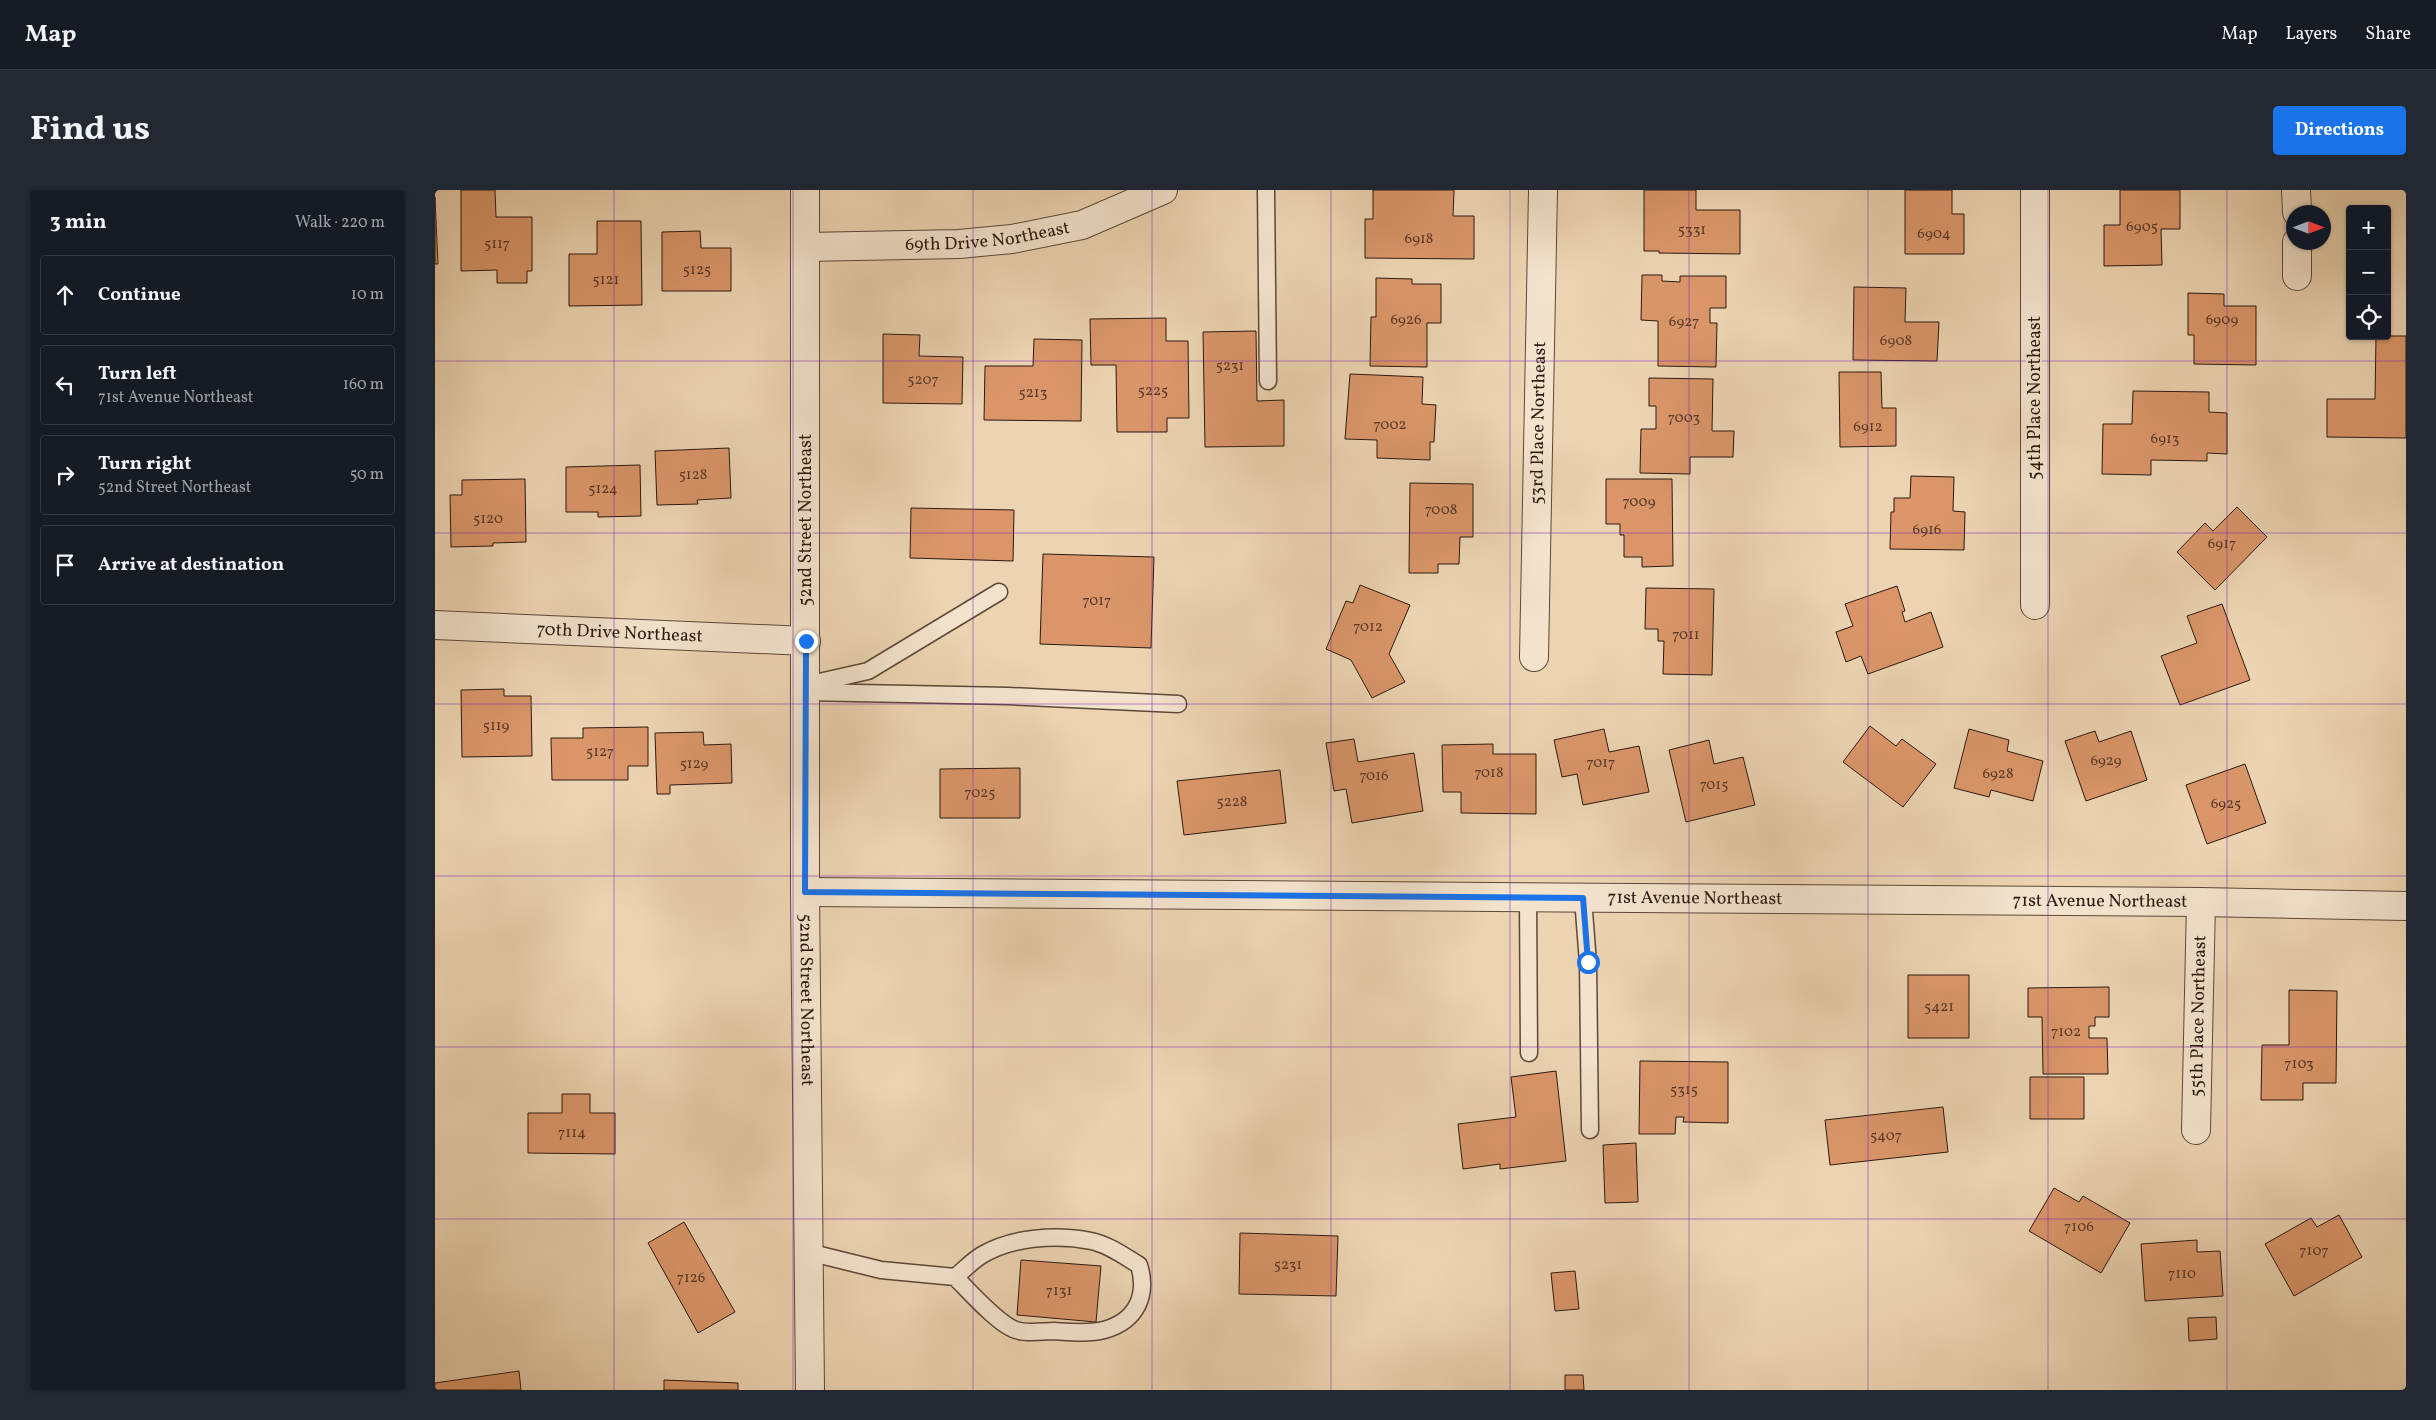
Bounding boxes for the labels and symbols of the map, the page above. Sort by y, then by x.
north arrow [2286,205,2331,250]
street label: 69th Drive Northeast [905,215,1072,258]
house number: 6905 [2126,217,2158,238]
house number: 5331 [1678,220,1706,241]
house number: 6904 [1917,224,1951,245]
house number: 6918 [1405,229,1433,250]
house number: 5117 [484,234,510,255]
house number: 5125 [683,260,711,281]
house number: 5121 [593,270,619,291]
house number: 6926 [1390,310,1422,331]
house number: 6909 [2206,310,2239,331]
house number: 6927 [1669,312,1699,333]
street label: 54th Place Northeast [2023,316,2048,480]
house number: 6908 [1880,331,1912,352]
street label: 53rd Place Northeast [1524,341,1553,505]
house number: 5231 [1216,356,1244,377]
house number: 5207 [907,370,939,391]
house number: 5225 [1138,381,1168,402]
house number: 5213 [1019,383,1047,404]
house number: 7003 [1668,408,1700,429]
house number: 7002 [1373,415,1407,436]
house number: 6912 [1853,417,1883,438]
house number: 6913 [2151,429,2179,450]
street label: 52nd Street Northeast [794,434,819,606]
house number: 5128 [679,465,707,486]
house number: 5124 [588,479,618,500]
house number: 7009 [1623,492,1656,513]
house number: 7008 [1425,500,1457,521]
house number: 5120 [473,509,503,530]
house number: 6916 [1913,520,1941,541]
house number: 6917 [2208,534,2236,555]
house number: 7017 [1083,591,1111,612]
street label: 70th Drive Northeast [536,617,703,649]
house number: 7012 [1353,617,1383,638]
house number: 7011 [1672,625,1700,646]
route end [795,630,818,653]
house number: 5119 [483,716,510,737]
house number: 5127 [586,742,614,763]
house number: 6929 [2090,751,2122,772]
house number: 7017 [1587,753,1615,774]
house number: 5129 [680,754,709,775]
house number: 7018 [1474,763,1504,784]
house number: 6928 [1982,764,2014,785]
house number: 7016 [1359,766,1389,787]
house number: 7015 [1700,775,1728,796]
house number: 7025 [965,783,995,804]
house number: 5228 [1217,792,1247,813]
house number: 6925 [2211,794,2241,815]
street label: 71st Avenue Northeast [1607,885,1783,912]
street label: 71st Avenue Northeast [2012,888,2188,914]
street label: 52nd Street Northeast [793,913,819,1087]
street label: 55th Place Northeast [2184,935,2213,1097]
route start [1577,951,1600,974]
house number: 5421 [1924,997,1954,1018]
house number: 7102 [2051,1022,2081,1043]
house number: 7103 [2284,1054,2314,1075]
house number: 5315 [1670,1080,1698,1101]
house number: 7114 [558,1123,586,1144]
house number: 5407 [1870,1126,1902,1147]
house number: 7106 [2064,1217,2094,1238]
house number: 7107 [2299,1241,2329,1262]
house number: 5231 [1274,1255,1302,1276]
house number: 7110 [2168,1264,2196,1285]
house number: 7126 [677,1268,705,1289]
house number: 7131 [1046,1281,1072,1302]

